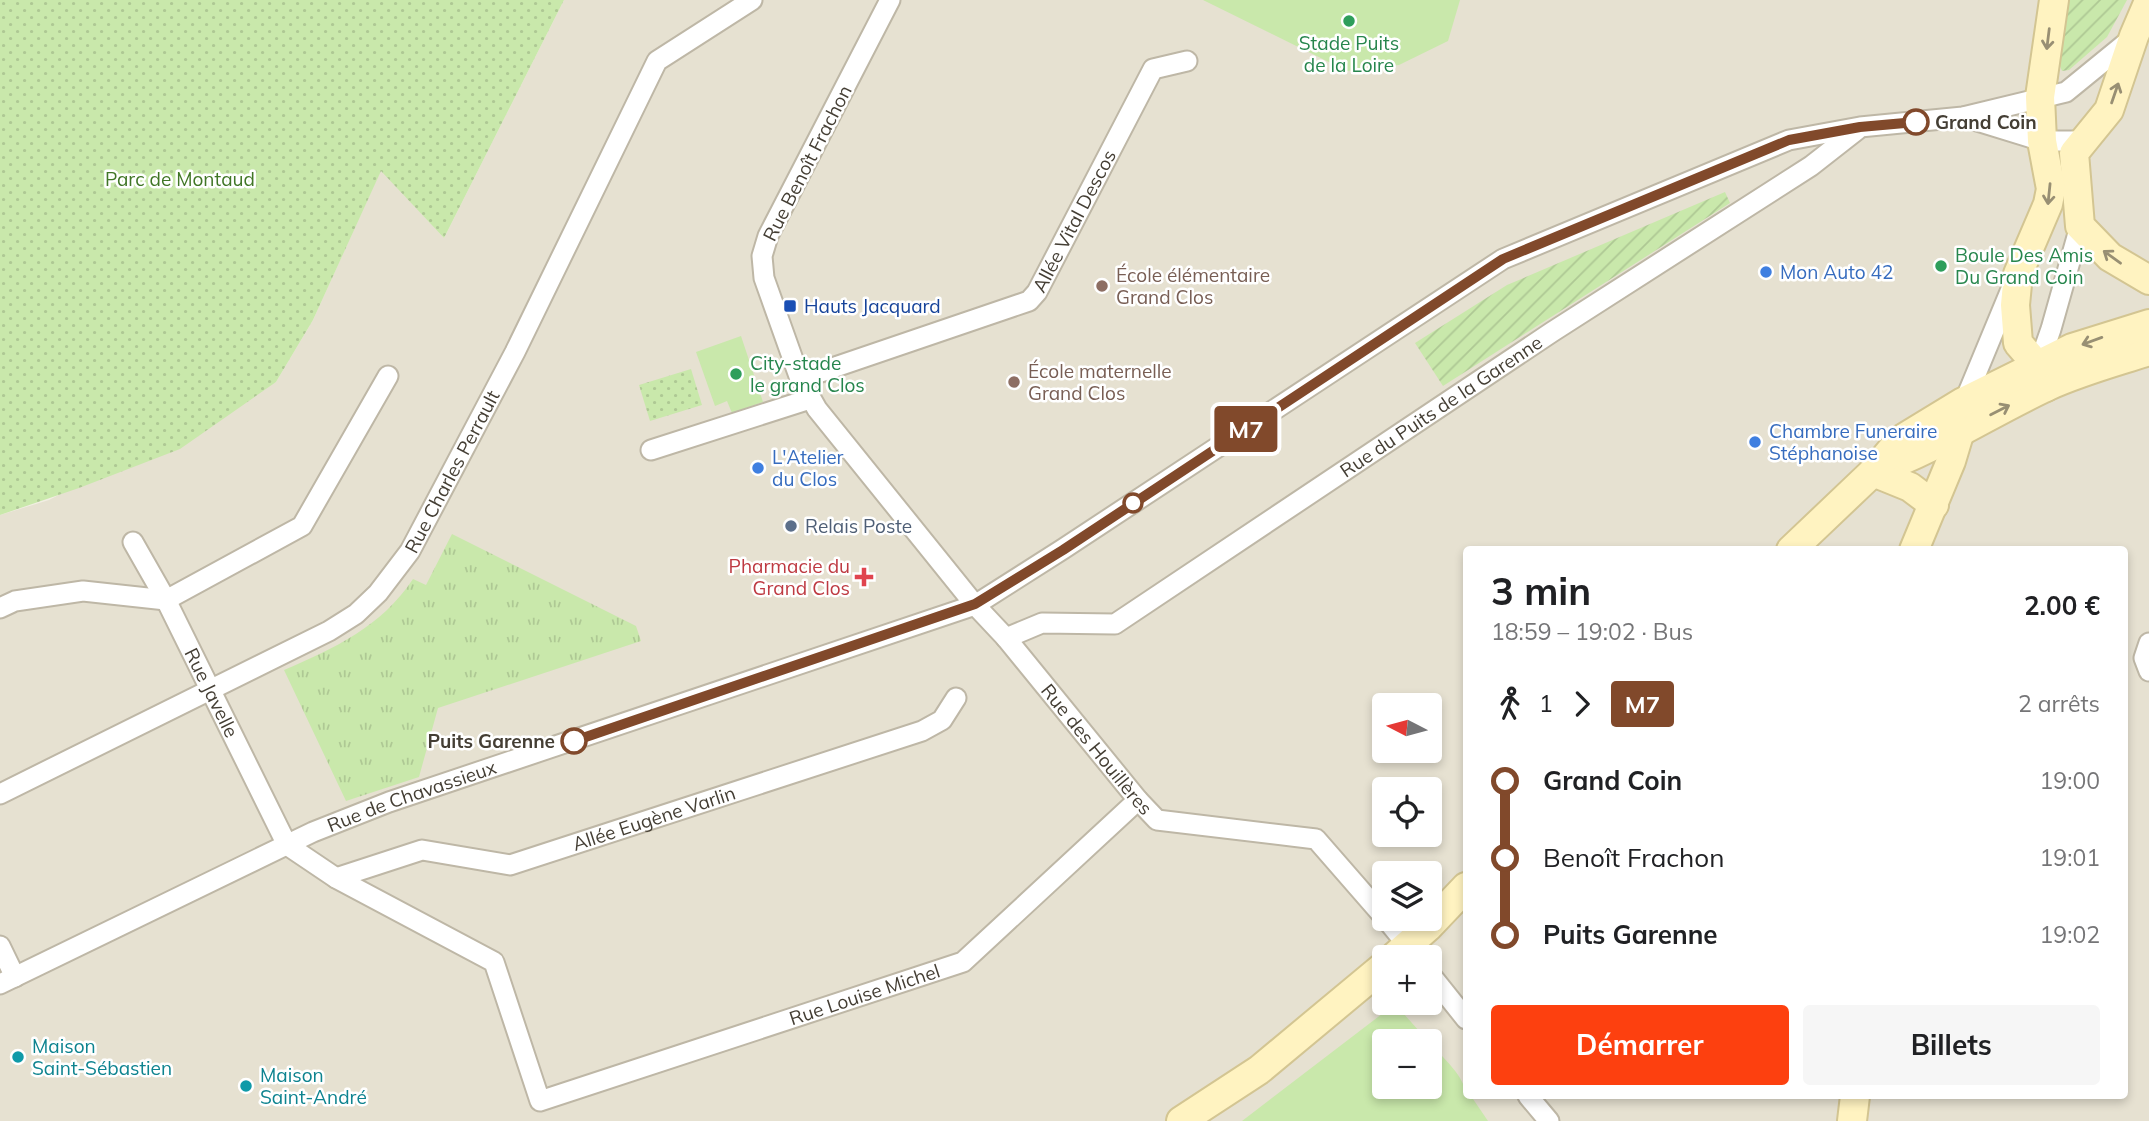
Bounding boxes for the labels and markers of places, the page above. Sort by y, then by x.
marker: Stade Puits de la Loire [1341,13,1357,29]
place label: Stade Puits de la Loire [1299,31,1399,77]
marker: Grand Coin [1903,109,1929,135]
place label: Grand Coin [1935,110,2037,134]
place label: Boule Des Amis Du Grand Coin [1955,243,2093,289]
marker: Boule Des Amis Du Grand Coin [1933,258,1949,274]
place label: Mon Auto 42 [1780,260,1893,284]
place label: École élémentaire Grand Clos [1116,263,1270,309]
marker: Mon Auto 42 [1758,264,1774,280]
marker: École élémentaire Grand Clos [1094,278,1110,294]
place label: Hauts Jacquard [804,294,941,318]
marker: Hauts Jacquard [782,298,798,314]
place label: City-stade le grand Clos [750,351,865,397]
place label: École maternelle Grand Clos [1028,359,1172,405]
marker: City-stade le grand Clos [728,366,744,382]
marker: École maternelle Grand Clos [1006,374,1022,390]
place label: Chambre Funeraire Stéphanoise [1769,419,1937,465]
marker: Chambre Funeraire Stéphanoise [1747,434,1763,450]
place label: L'Atelier du Clos [772,445,844,491]
marker: L'Atelier du Clos [750,460,766,476]
unlabelled marker [1123,493,1143,513]
place label: Relais Poste [805,514,912,538]
marker: Relais Poste [783,518,799,534]
place label: Pharmacie du Grand Clos [729,554,850,600]
marker: Pharmacie du Grand Clos [856,569,872,585]
marker: Puits Garenne [561,728,587,754]
place label: Puits Garenne [427,729,555,753]
place label: Maison Saint-Sébastien [32,1034,172,1080]
marker: Maison Saint-Sébastien [10,1049,26,1065]
place label: Maison Saint-André [260,1063,367,1109]
marker: Maison Saint-André [238,1078,254,1094]

